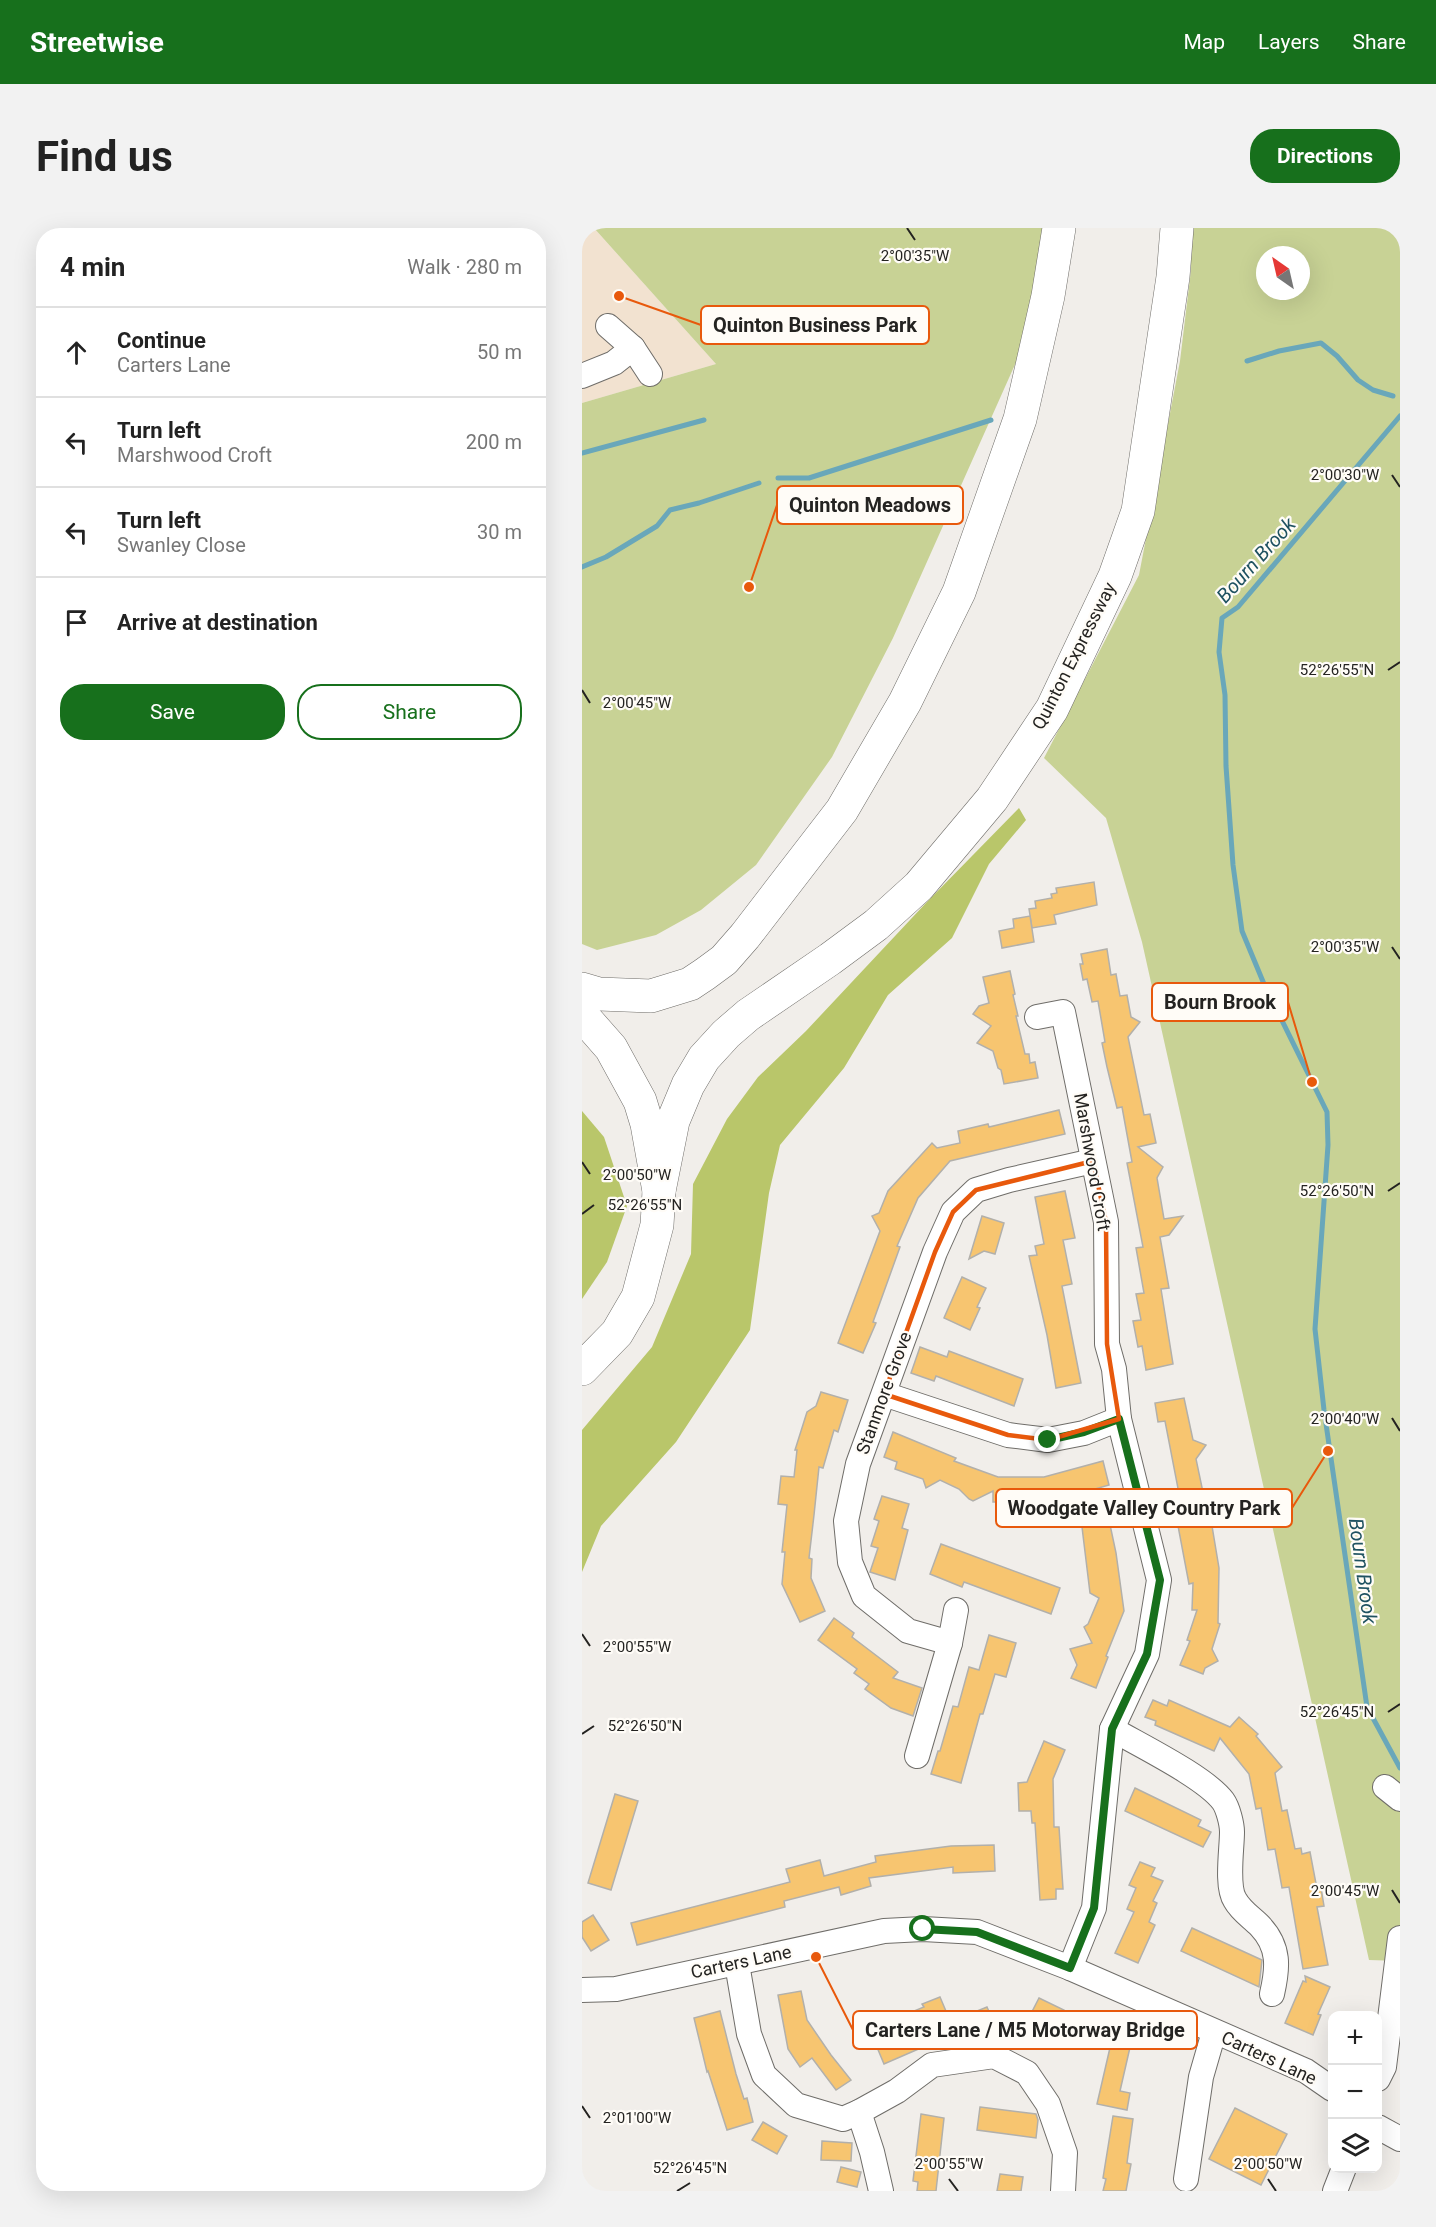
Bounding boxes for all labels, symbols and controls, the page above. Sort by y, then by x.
text: Streetwise [30,26,164,59]
text: Map [1183,30,1225,54]
text: Layers [1258,30,1319,54]
text: Share [1352,30,1406,54]
button: Directions [1250,129,1400,183]
text: Find us [36,132,173,181]
north arrow [1256,246,1310,300]
text: 2°00'35"W [881,247,949,265]
text: 4 min [60,252,125,282]
text: Walk · 280 m [407,255,522,279]
callout: Quinton Business Park [701,306,929,344]
text: Quinton Business Park [713,313,917,337]
text: Continue [117,328,206,353]
icon: ahead [60,336,93,369]
text: 50 m [477,340,522,364]
text: Carters Lane [117,353,231,377]
text: Turn left [117,418,201,443]
icon: left [60,426,93,459]
text: 200 m [466,430,522,454]
text: Marshwood Croft [117,443,272,467]
text: 2°00'30"W [1311,466,1379,484]
callout: Quinton Meadows [777,486,963,524]
text: Quinton Meadows [789,493,951,517]
text: Turn left [117,508,201,533]
water label: Bourn Brook [1211,512,1301,608]
icon: left [60,516,93,549]
text: 30 m [477,520,522,544]
text: Swanley Close [117,533,246,557]
street label: Quinton Expressway [1027,578,1120,733]
icon: arrive [60,606,93,639]
text: Arrive at destination [117,610,318,635]
text: 52°26'55"N [1300,661,1374,679]
button: Save [60,684,285,740]
button: Share [297,684,522,740]
text: 2°00'45"W [603,694,671,712]
text: 2°00'35"W [1311,938,1379,956]
callout: Bourn Brook [1152,983,1288,1021]
text: Bourn Brook [1164,990,1276,1014]
street label: Marshwood Croft [1070,1091,1115,1233]
text: 2°00'50"W [603,1166,671,1184]
text: 52°26'50"N [1300,1182,1374,1200]
text: 52°26'55"N [608,1196,682,1214]
street label: Stanmore Grove [852,1329,915,1457]
text: 2°00'40"W [1311,1410,1379,1428]
route end [1034,1426,1060,1452]
callout: Woodgate Valley Country Park [996,1489,1292,1527]
text: Woodgate Valley Country Park [1008,1496,1281,1520]
water label: Bourn Brook [1344,1517,1382,1627]
text: 2°00'55"W [603,1638,671,1656]
text: 52°26'45"N [1300,1703,1374,1721]
text: 52°26'50"N [608,1717,682,1735]
text: 2°00'45"W [1311,1882,1379,1900]
route start [909,1915,935,1941]
street label: Carters Lane [689,1941,793,1982]
callout: Carters Lane / M5 Motorway Bridge [853,2011,1197,2049]
map controls [1328,2011,1382,2173]
button: + [1328,2011,1382,2065]
text: Carters Lane / M5 Motorway Bridge [865,2018,1185,2042]
street label: Carters Lane [1218,2026,1320,2089]
button: − [1328,2065,1382,2119]
text: 2°01'00"W [603,2109,671,2127]
button: layers [1328,2119,1382,2173]
text: 2°00'55"W [915,2155,983,2173]
text: 2°00'50"W [1234,2155,1302,2173]
text: 52°26'45"N [653,2159,727,2177]

